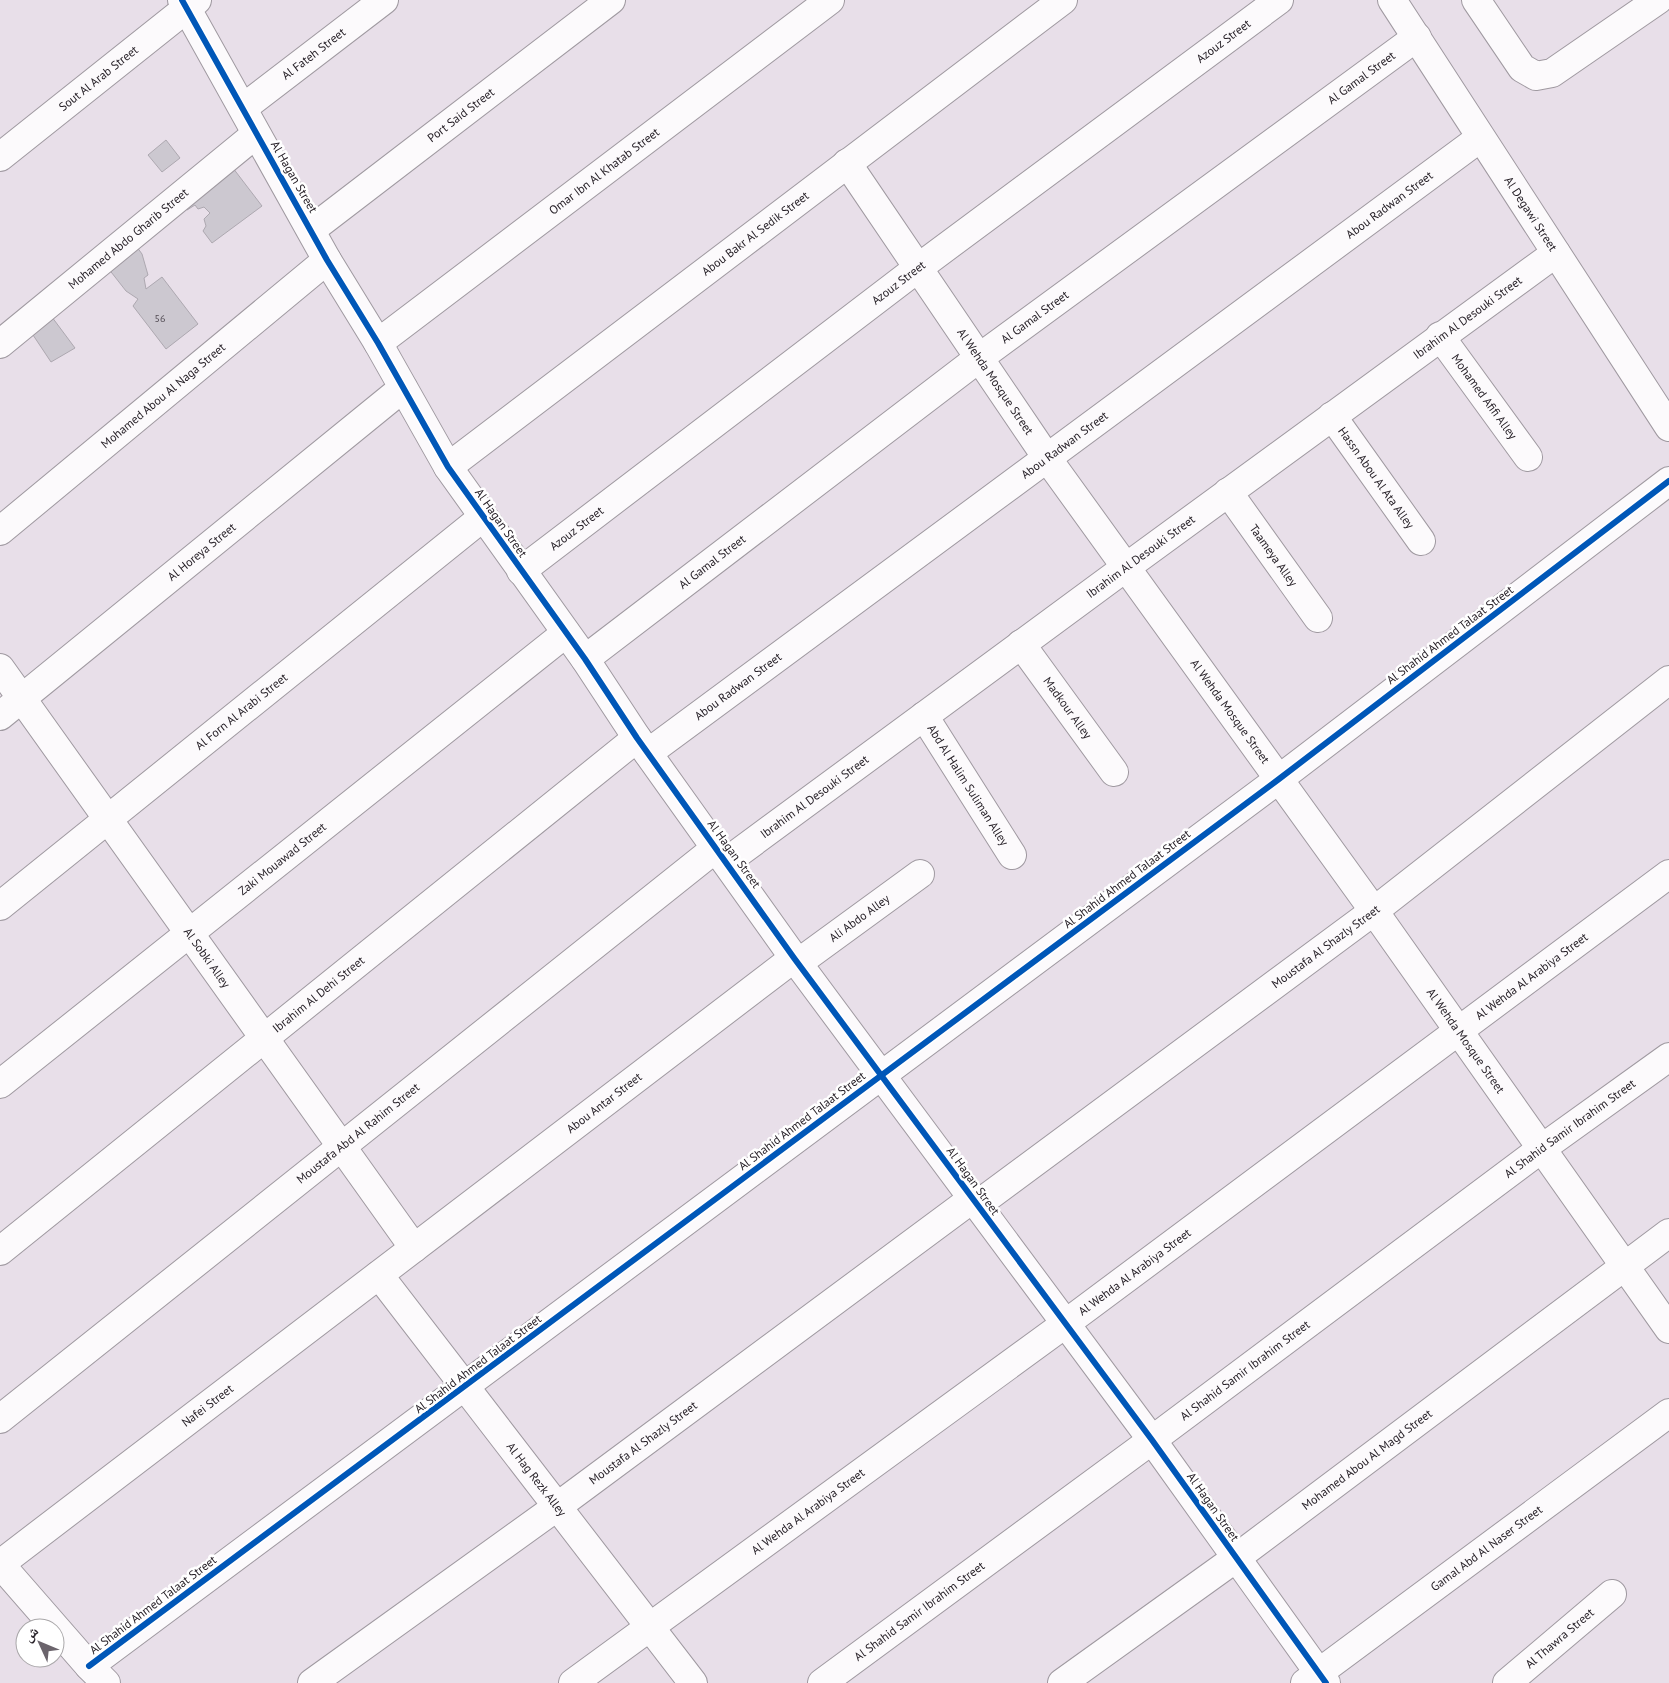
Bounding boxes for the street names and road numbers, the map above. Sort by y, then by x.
street label: Azouz Street [1193,16,1253,66]
street label: Al Fateh Street [278,24,348,83]
street label: Sout Al Arab Street [56,42,141,114]
street label: Al Gamal Street [1324,48,1398,107]
street label: Port Said Street [424,84,497,145]
street label: Omar Ibn Al Khatab Street [546,124,662,218]
street label: Al Hagan Street [268,138,321,215]
street label: Abou Radwan Street [1343,167,1436,242]
street label: Al Degawi Street [1502,174,1561,254]
street label: Mohamed Abdo Gharib Street [65,185,191,292]
street label: Abou Bakr Al Sedik Street [699,188,812,279]
street label: Azouz Street [868,257,928,308]
street label: Ibrahim Al Desouki Street [1410,272,1525,362]
street label: Al Gamal Street [998,287,1071,346]
street label: Al Wehda Mosque Street [954,325,1037,437]
street label: Mohamed Abou Al Naga Street [98,339,228,451]
street label: Mohamed Afifi Alley [1448,351,1521,442]
street label: Abou Radwan Street [1018,408,1111,482]
street label: Hassn Abou Al Ata Alley [1335,424,1418,532]
street label: Al Hagan Street [472,485,531,560]
street label: Azouz Street [546,503,606,553]
street label: Ibrahim Al Desouki Street [1083,511,1198,601]
street label: Al Horeya Street [164,519,239,584]
street label: Taameya Alley [1246,521,1301,589]
street label: Al Gamal Street [675,531,748,592]
street label: Al Shahid Ahmed Talaat Street [1383,582,1516,687]
street label: Abou Radwan Street [691,649,784,723]
street label: Al Wehda Mosque Street [1188,656,1273,766]
street label: Al Forn Al Arabi Street [192,670,290,753]
street label: Madkour Alley [1040,674,1096,742]
street label: Abd Al Halim Suliman Alley [924,722,1012,849]
street label: Ibrahim Al Desouki Street [757,751,871,841]
street label: Al Hagan Street [705,817,764,891]
street label: Zaki Mouawad Street [235,819,329,898]
street label: Al Shahid Ahmed Talaat Street [1060,826,1193,931]
street label: Ali Abdo Alley [826,890,893,945]
street label: Moustafa Al Shazly Street [1268,901,1383,991]
street label: Al Sobki Alley [181,924,234,991]
street label: Al Wehda Al Arabiya Street [1472,929,1591,1023]
street label: Ibrahim Al Dehi Street [269,953,367,1036]
street label: Al Wehda Mosque Street [1424,985,1508,1096]
street label: Al Shahid Ahmed Talaat Street [735,1068,868,1173]
street label: Abou Antar Street [563,1069,645,1136]
street label: Al Shahid Samir Ibrahim Street [1501,1076,1638,1181]
street label: Moustafa Abd Al Rahim Street [293,1079,422,1187]
street label: Al Hagan Street [944,1144,1003,1218]
street label: Al Wehda Al Arabiya Street [1075,1225,1194,1318]
street label: Al Shahid Ahmed Talaat Street [411,1311,544,1416]
street label: Al Shahid Samir Ibrahim Street [1177,1317,1313,1423]
street label: Nafei Street [178,1381,236,1430]
street label: Moustafa Al Shazly Street [586,1398,700,1487]
street label: Mohamed Abou Al Magd Street [1299,1406,1435,1513]
street label: Al Hag Rezk Alley [504,1439,570,1519]
street label: Al Wehda Al Arabiya Street [748,1465,867,1557]
street label: Al Hagan Street [1184,1469,1243,1544]
street label: Gamal Abd Al Naser Street [1427,1502,1545,1594]
street label: Al Shahid Ahmed Talaat Street [86,1552,219,1657]
street label: Al Shahid Samir Ibrahim Street [851,1558,987,1664]
street label: Al Thawra Street [1522,1605,1597,1671]

